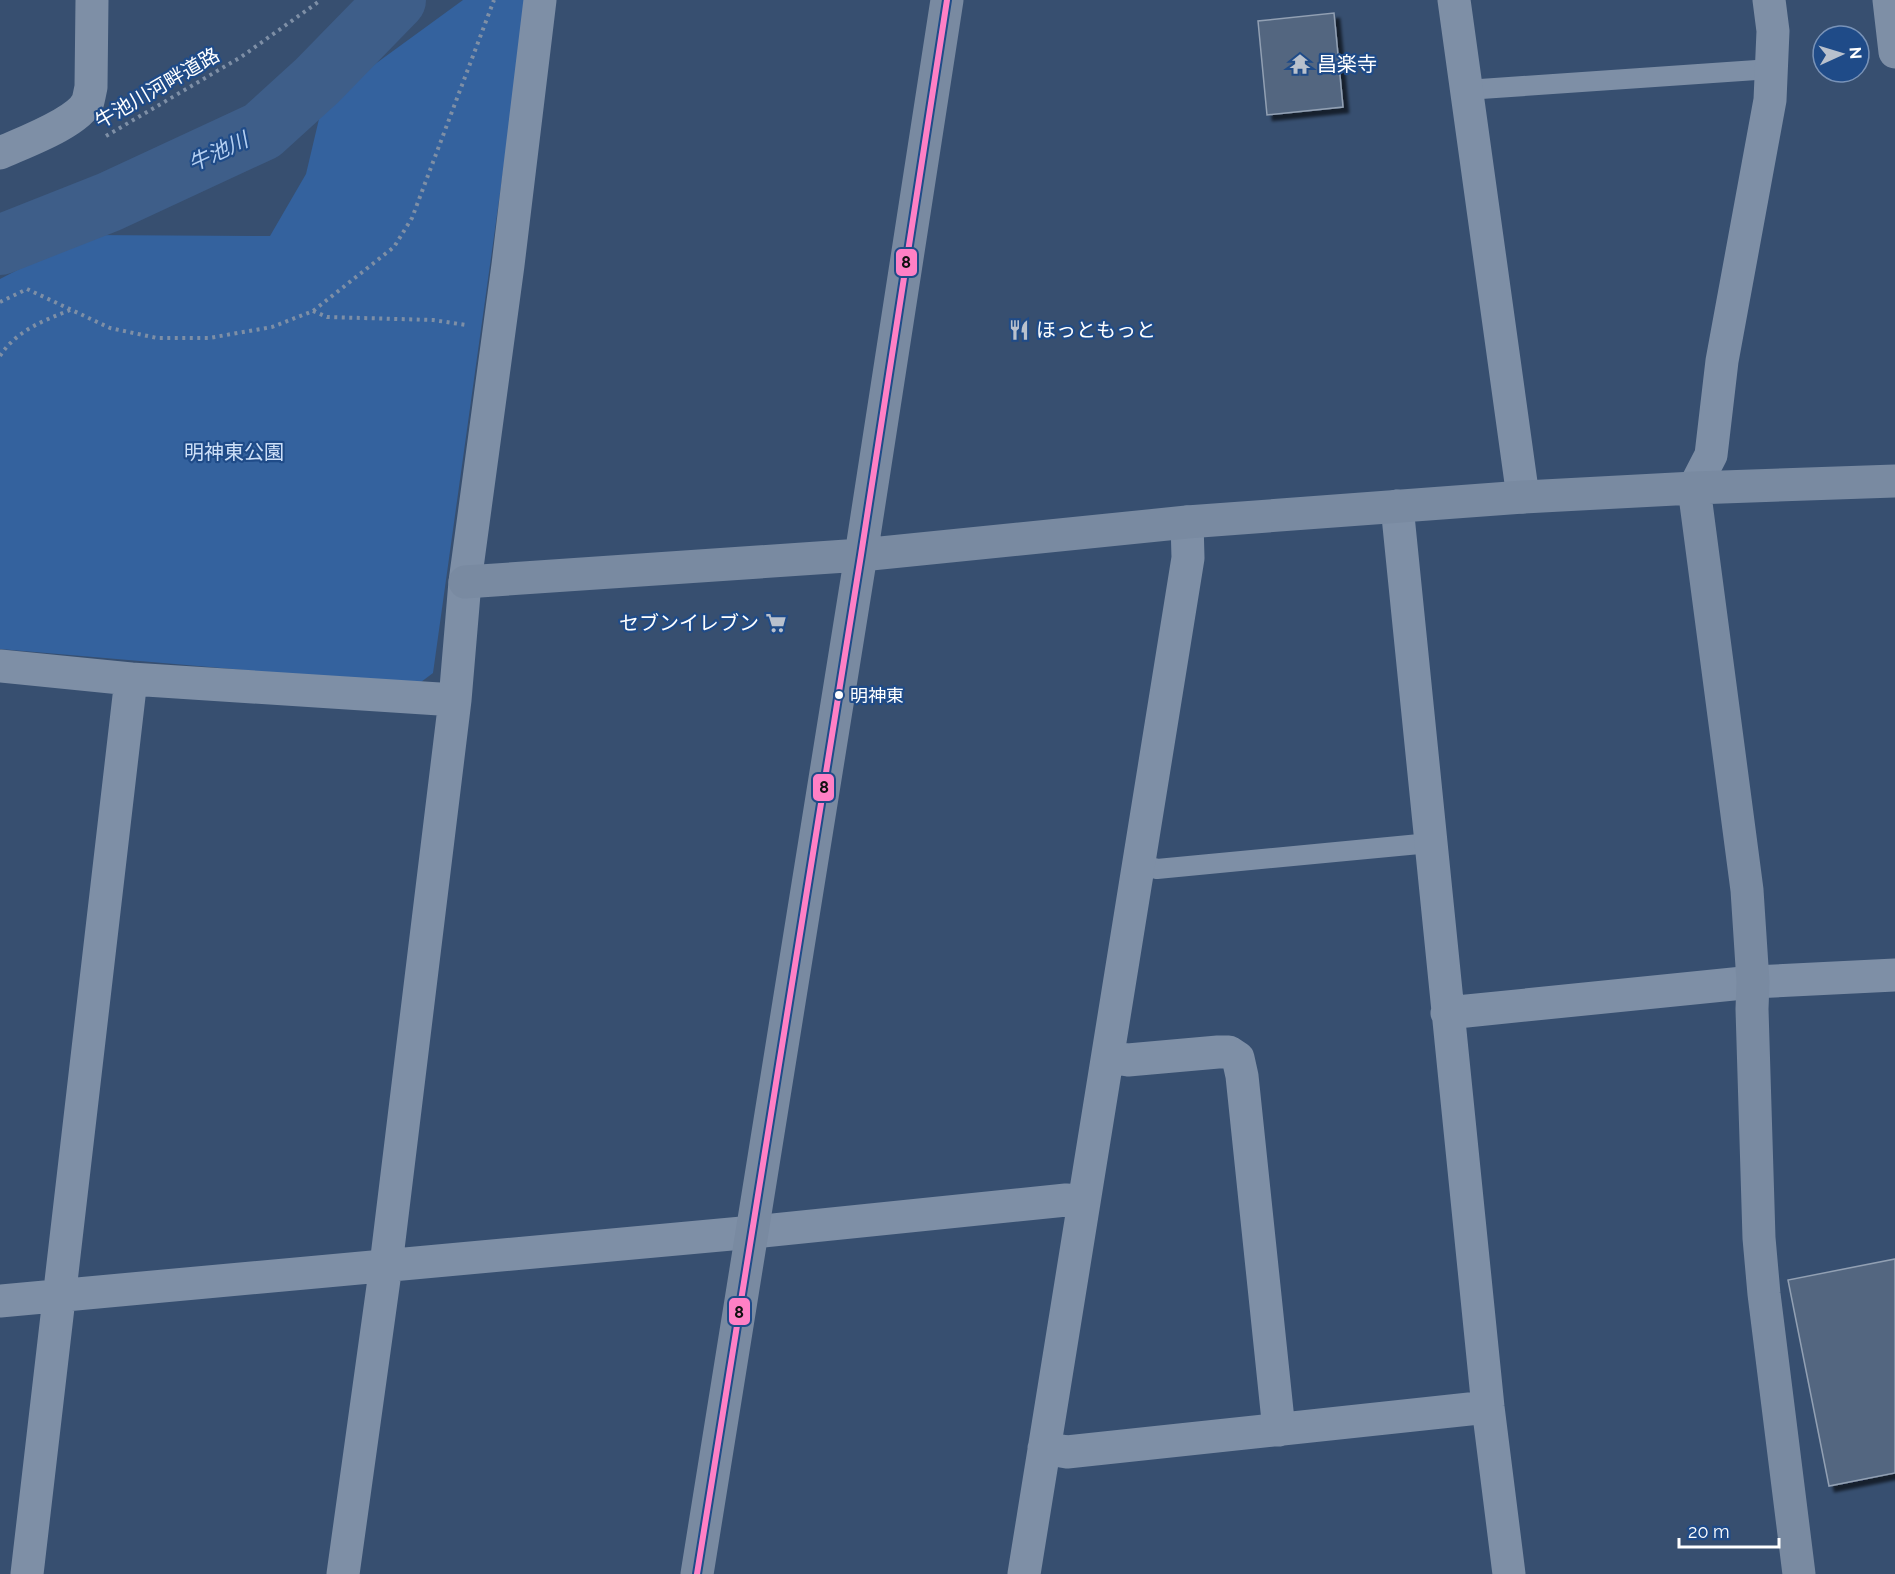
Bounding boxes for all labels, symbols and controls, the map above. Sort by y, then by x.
north arrow [1811,24,1871,84]
street label: 牛池川河畔道路 [90,43,224,133]
text: N [1846,46,1865,60]
temple icon: 昌楽寺 [1288,52,1312,76]
place label: 昌楽寺 [1317,52,1377,76]
water label: 牛池川 [184,126,253,176]
line badge: 8 [895,248,918,277]
text: 8 [901,253,911,272]
restaurant icon: ほっともっと [1007,318,1031,342]
place label: ほっともっと [1036,318,1156,342]
park label: 明神東公園 [184,440,284,464]
place label: セブンイレブン [619,611,759,635]
supermarket icon: セブンイレブン [764,611,788,635]
place label: 明神東 [850,685,904,706]
marker: 明神東 [833,689,845,701]
line badge: 8 [812,773,835,802]
text: 8 [819,778,829,797]
line badge: 8 [728,1297,751,1326]
text: 8 [734,1303,744,1322]
scale bar [1679,1511,1780,1549]
text: 20 m [1688,1521,1730,1542]

